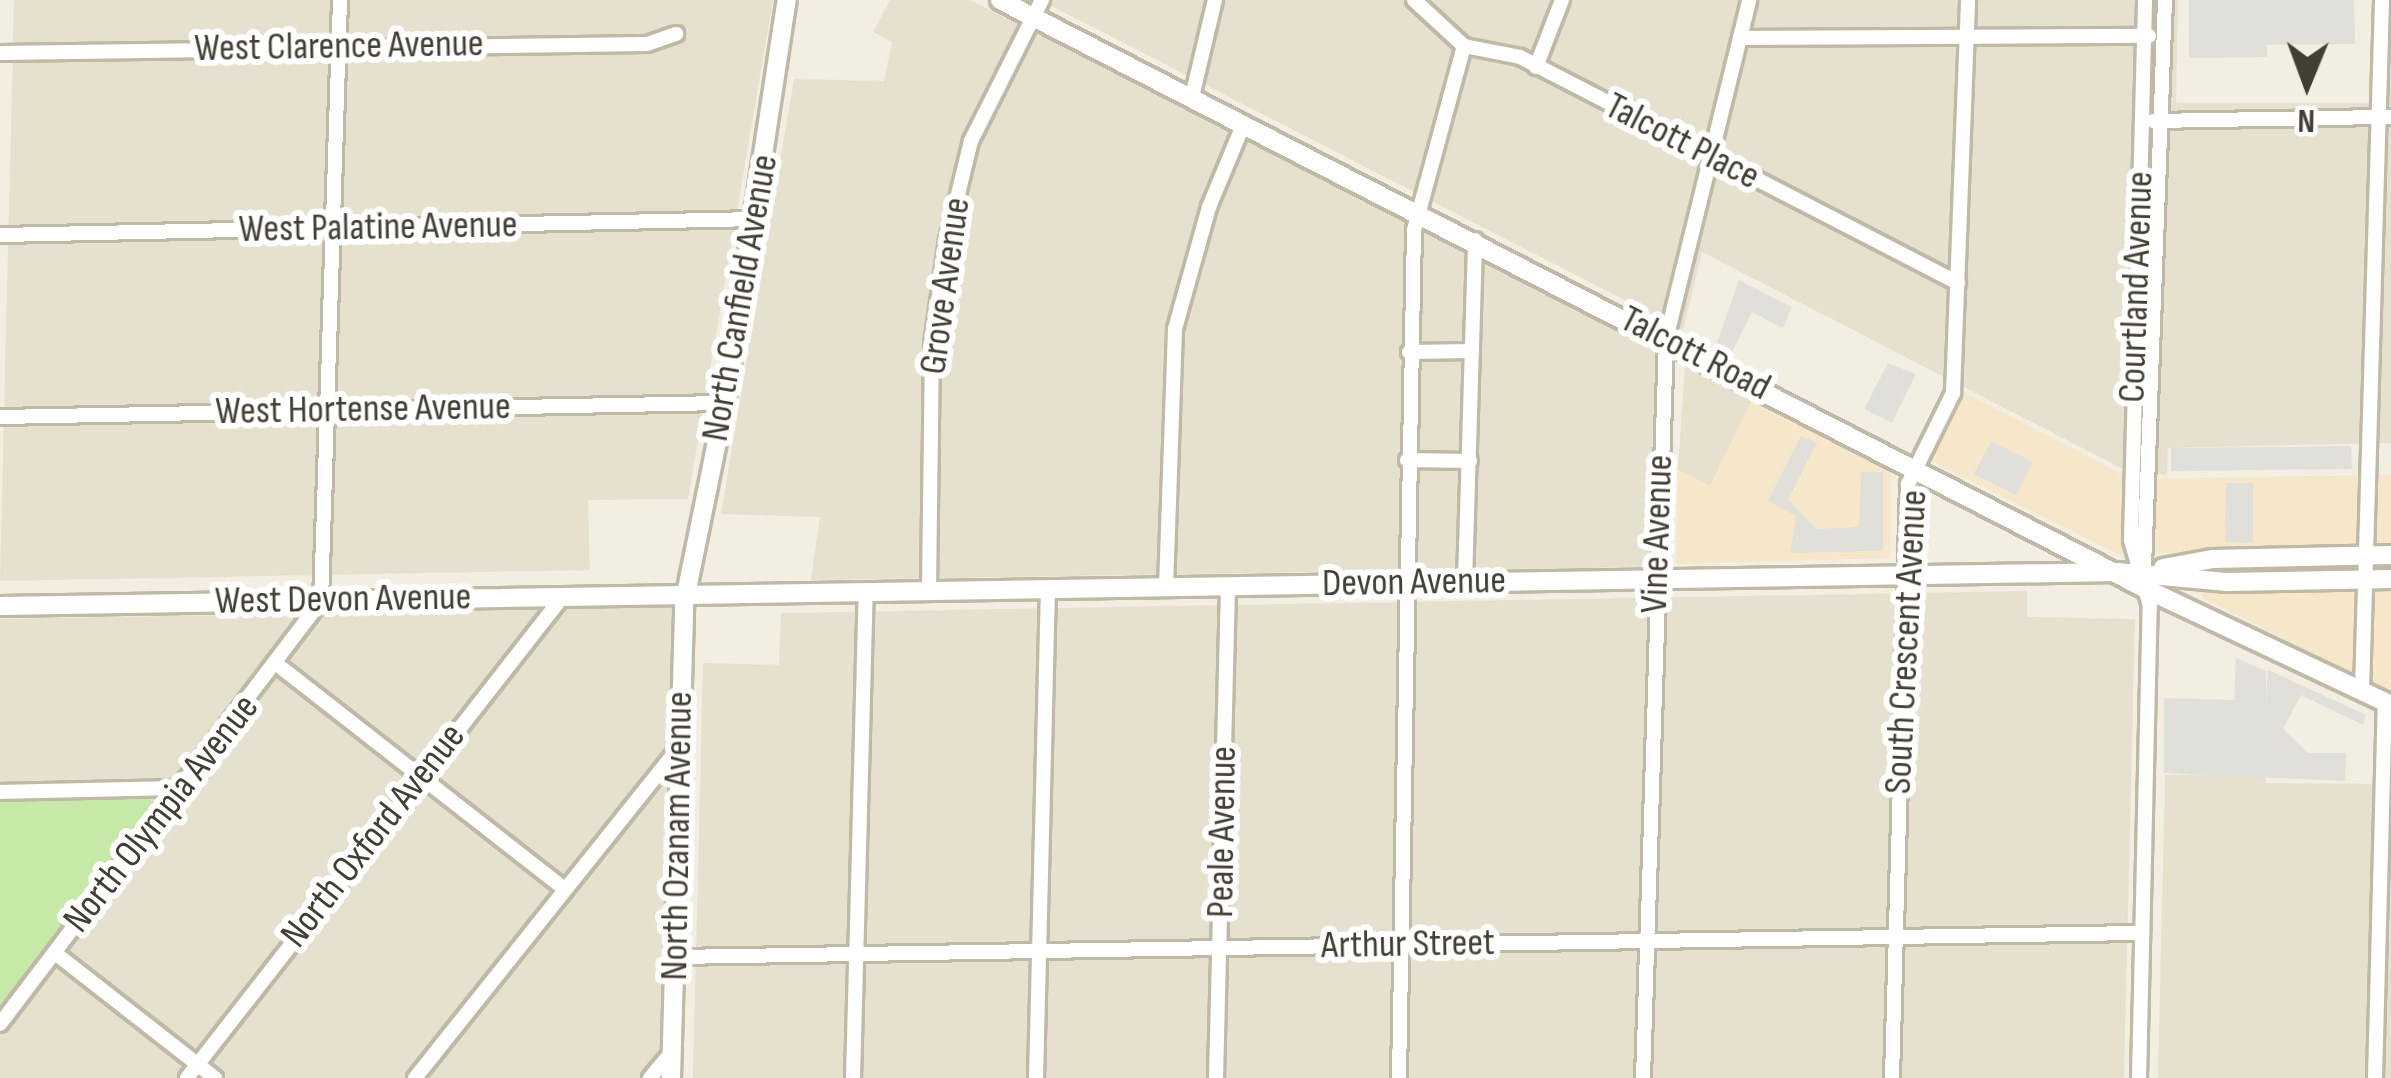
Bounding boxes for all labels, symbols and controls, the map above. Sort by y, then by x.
street label: West Clarence Avenue [194,21,484,73]
north arrow [2247,24,2367,144]
street label: Talcott Place [1597,83,1767,201]
text: N [2297,100,2316,140]
street label: North Canfield Avenue [693,151,789,445]
street label: Courtland Avenue [2110,171,2164,403]
street label: Grove Avenue [910,195,982,377]
street label: West Palatine Avenue [238,202,518,254]
street label: Talcott Road [1612,296,1778,412]
street label: West Hortense Avenue [215,384,511,436]
street label: Vine Avenue [1632,454,1684,614]
street label: South Crescent Avenue [1876,489,1938,795]
street label: Devon Avenue [1322,558,1506,608]
street label: West Devon Avenue [214,574,472,626]
street label: North Olympia Avenue [55,686,269,942]
street label: North Ozanam Avenue [652,691,704,981]
street label: North Oxford Avenue [272,715,476,957]
street label: Peale Avenue [1198,746,1248,918]
street label: Arthur Street [1321,920,1495,970]

